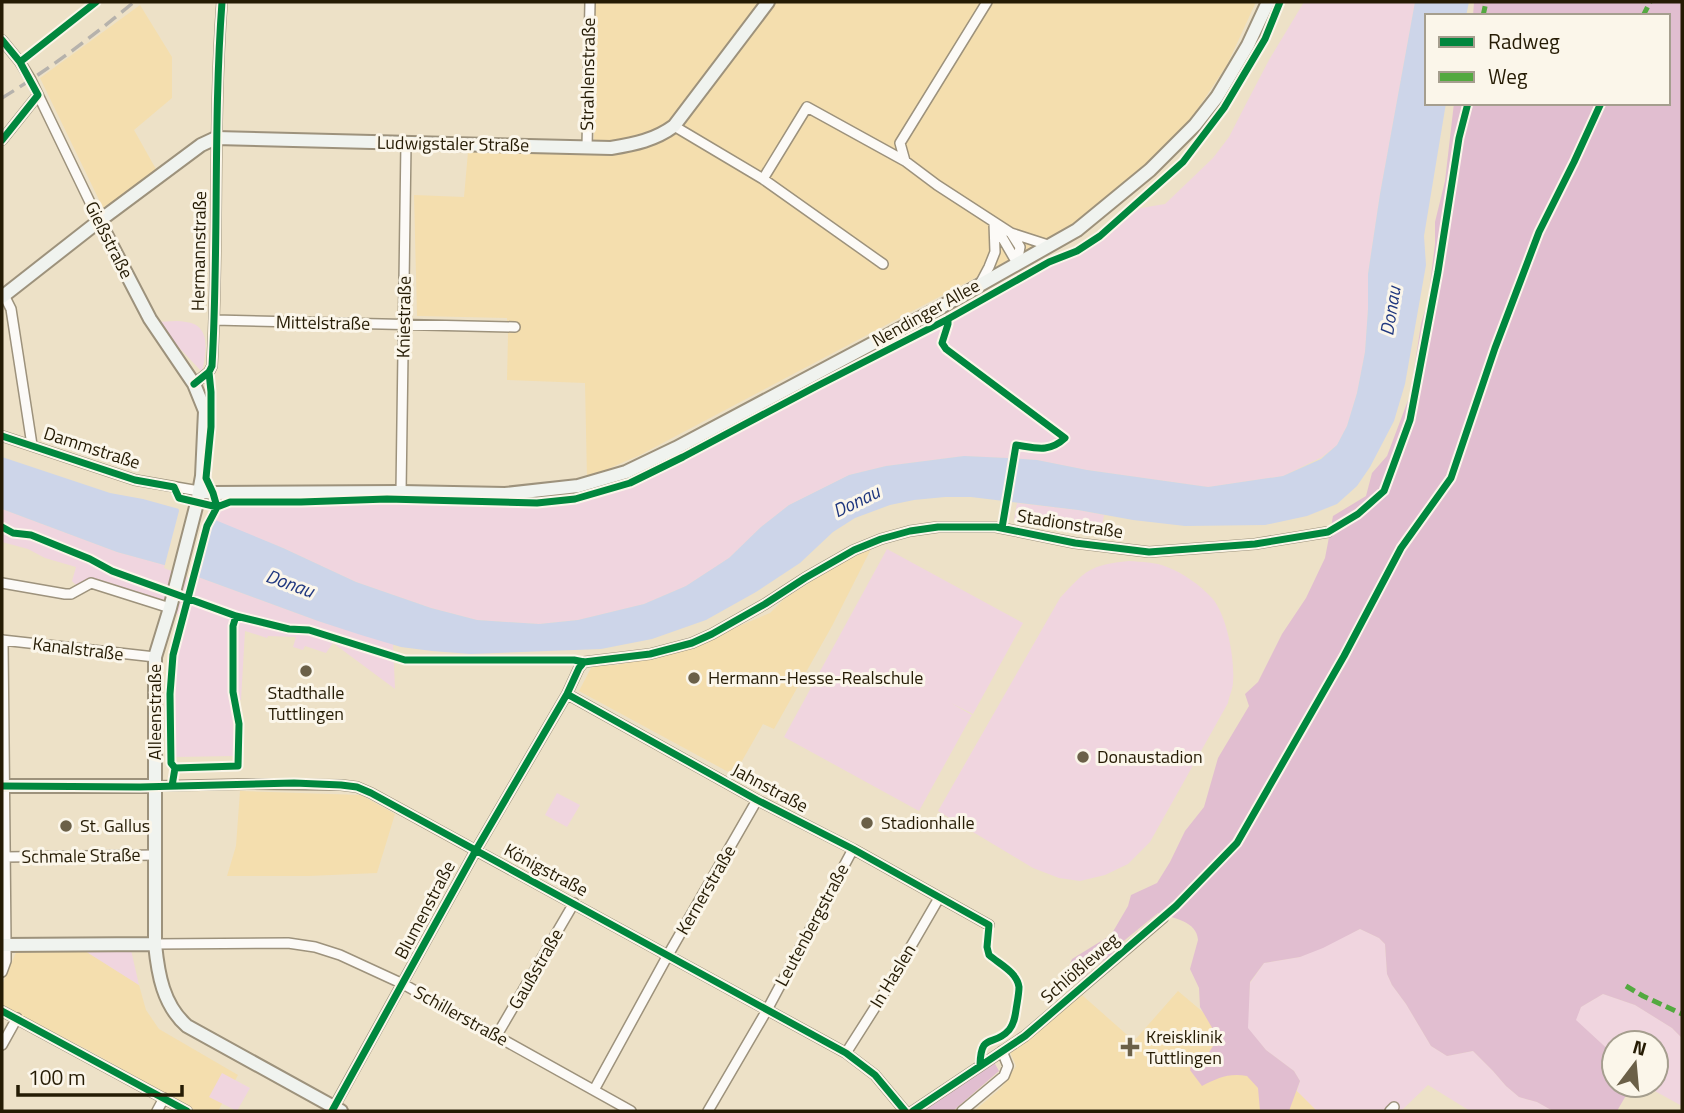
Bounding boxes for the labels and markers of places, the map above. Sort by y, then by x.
marker: Stadthalle Tuttlingen [298,663,314,679]
place label: Hermann-Hesse-Realschule [708,664,923,691]
marker: Hermann-Hesse-Realschule [686,670,702,686]
place label: Stadthalle Tuttlingen [268,679,344,727]
place label: Donaustadion [1097,743,1203,770]
marker: Donaustadion [1075,749,1091,765]
place label: Stadionhalle [881,809,975,836]
place label: St. Gallus [80,812,150,839]
marker: Stadionhalle [859,815,875,831]
marker: St. Gallus [58,818,74,834]
place label: Kreisklinik Tuttlingen [1146,1023,1223,1071]
marker: Kreisklinik Tuttlingen [1120,1037,1140,1057]

